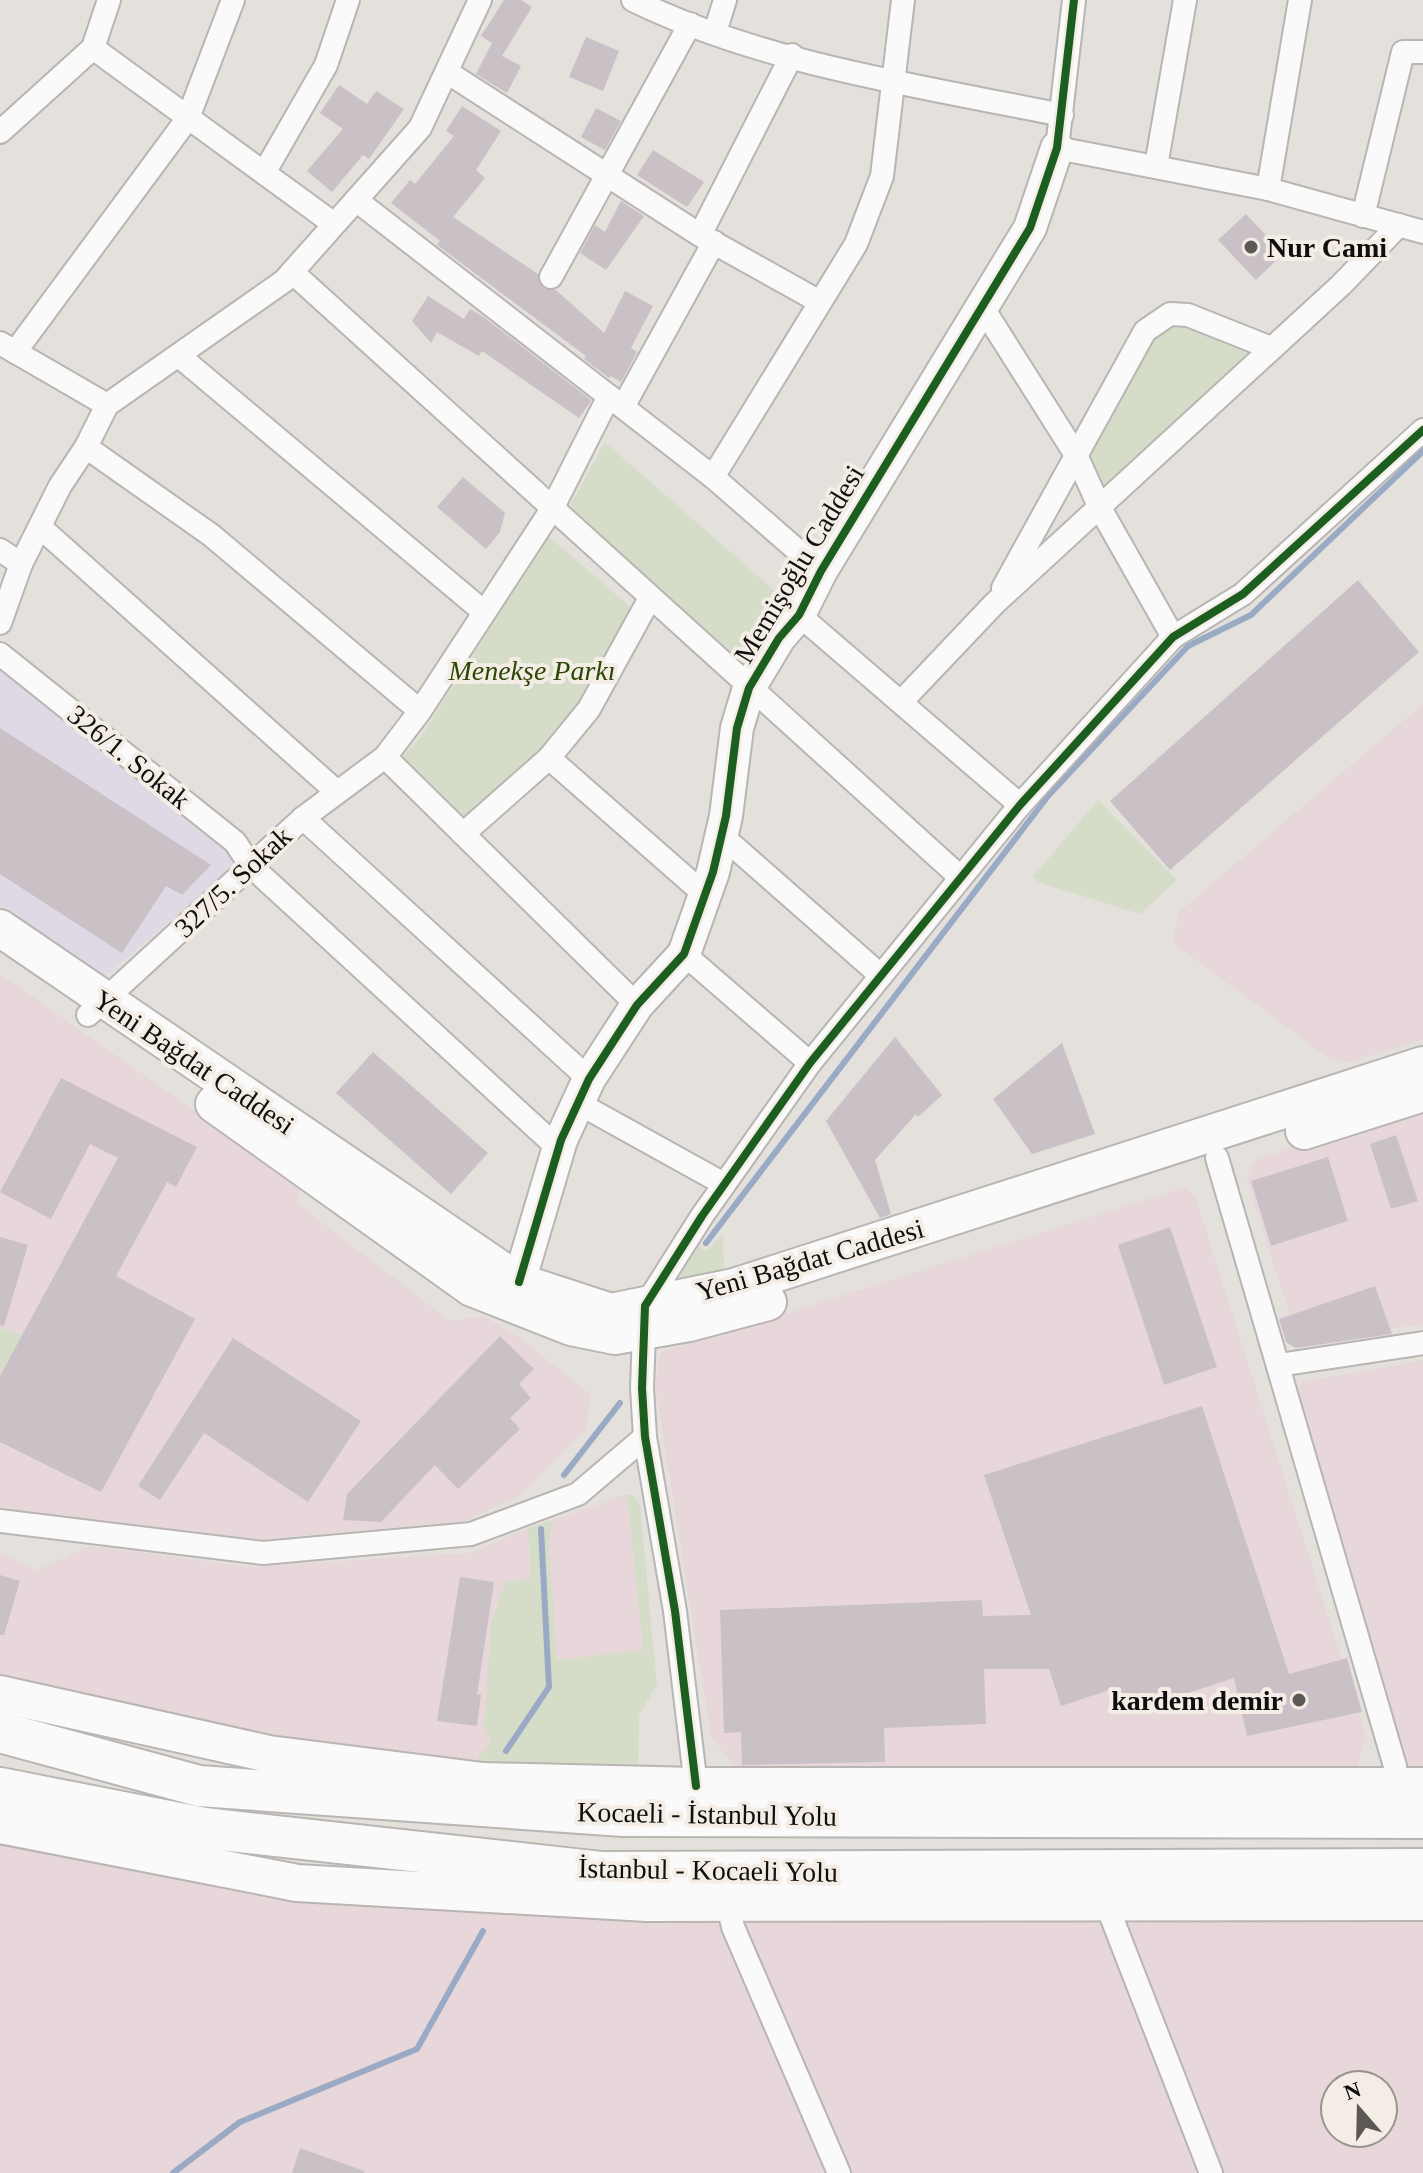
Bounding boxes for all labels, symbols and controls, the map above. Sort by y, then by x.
place label: Nur Cami [1267,232,1387,263]
marker: Nur Cami [1242,238,1260,256]
street label: Memişoğlu Caddesi [728,459,870,668]
park label: Menekşe Parkı [447,655,616,686]
street label: 326/1. Sokak [62,698,196,816]
street label: 327/5. Sokak [168,820,298,944]
street label: Yeni Bağdat Caddesi [88,983,300,1141]
street label: Yeni Bağdat Caddesi [693,1213,927,1307]
place label: kardem demir [1111,1685,1283,1716]
marker: kardem demir [1290,1691,1308,1709]
street label: Kocaeli - İstanbul Yolu [577,1796,837,1832]
street label: İstanbul - Kocaeli Yolu [578,1852,838,1888]
north arrow [1319,2069,1399,2149]
text: N [1341,2076,1364,2105]

